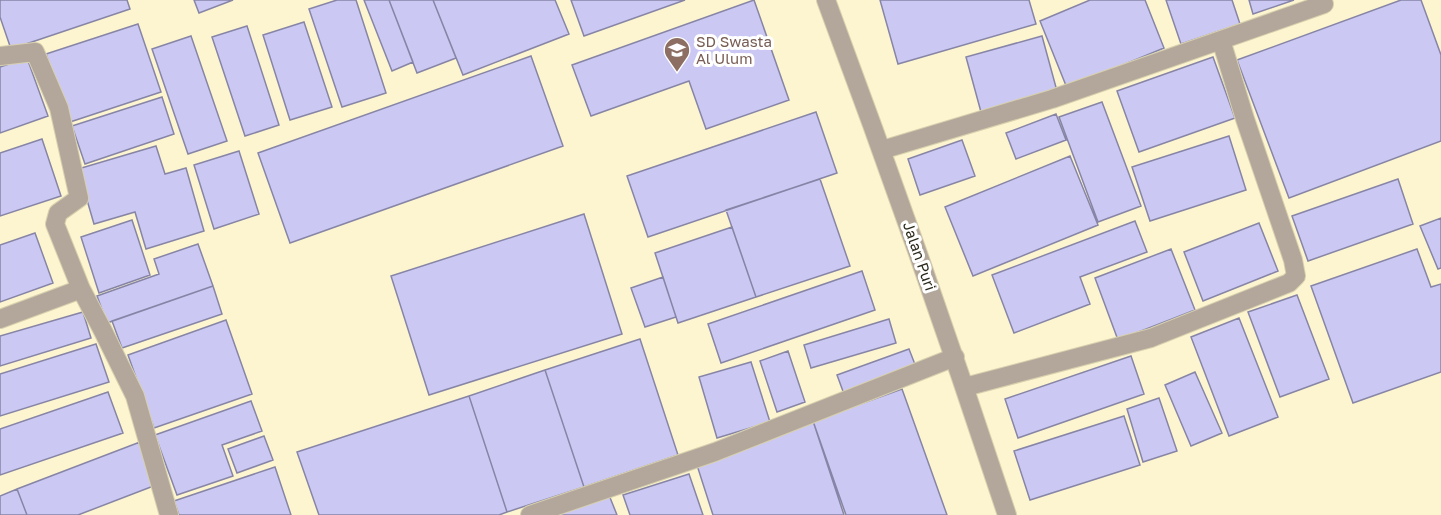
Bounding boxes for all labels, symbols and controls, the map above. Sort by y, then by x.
place label: SD Swasta Al Ulum [696,32,772,67]
school or university icon: SD Swasta Al Ulum [662,35,692,73]
street label: Jalan Puri [900,219,940,293]

